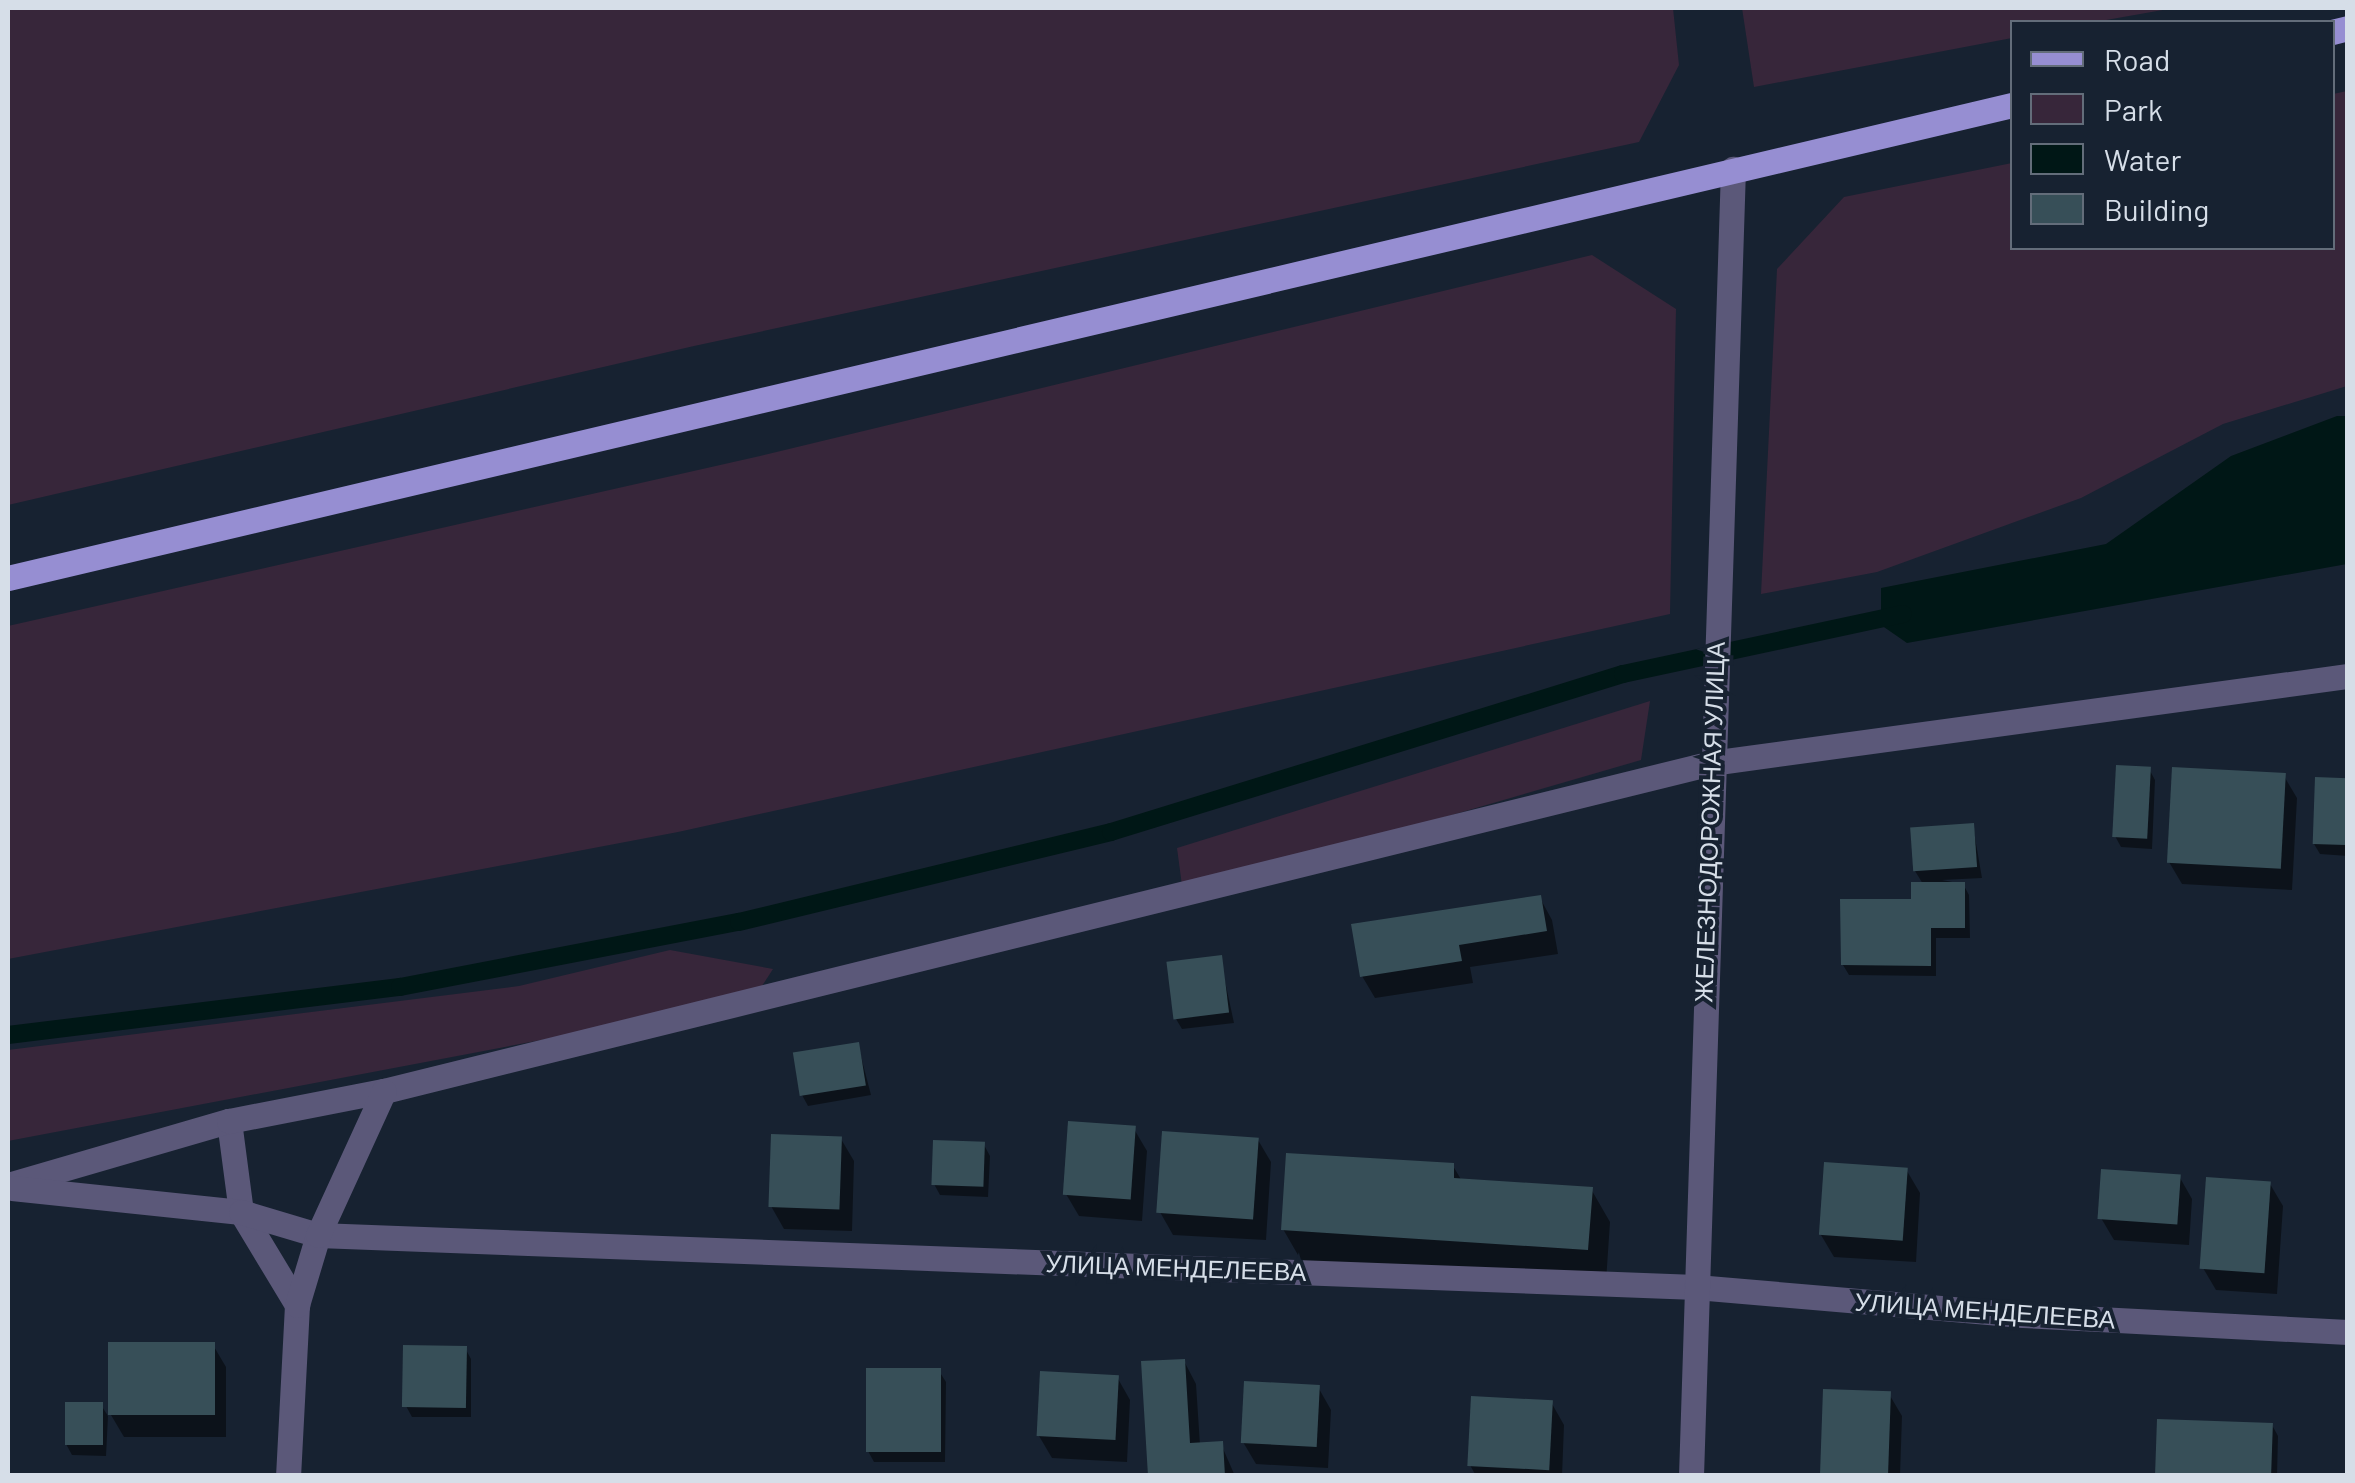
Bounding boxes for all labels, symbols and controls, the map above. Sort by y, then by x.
legend [2010,20,2335,250]
text: Road [2104,41,2170,77]
text: Park [2104,91,2163,127]
text: Water [2104,141,2182,177]
text: Building [2104,191,2209,227]
street label: ЖЕЛЕЗНОДОРОЖНАЯ УЛИЦА [1688,641,1730,1003]
street label: УЛИЦА МЕНДЕЛЕЕВА [1045,1247,1307,1287]
street label: УЛИЦА МЕНДЕЛЕЕВА [1854,1286,2116,1334]

